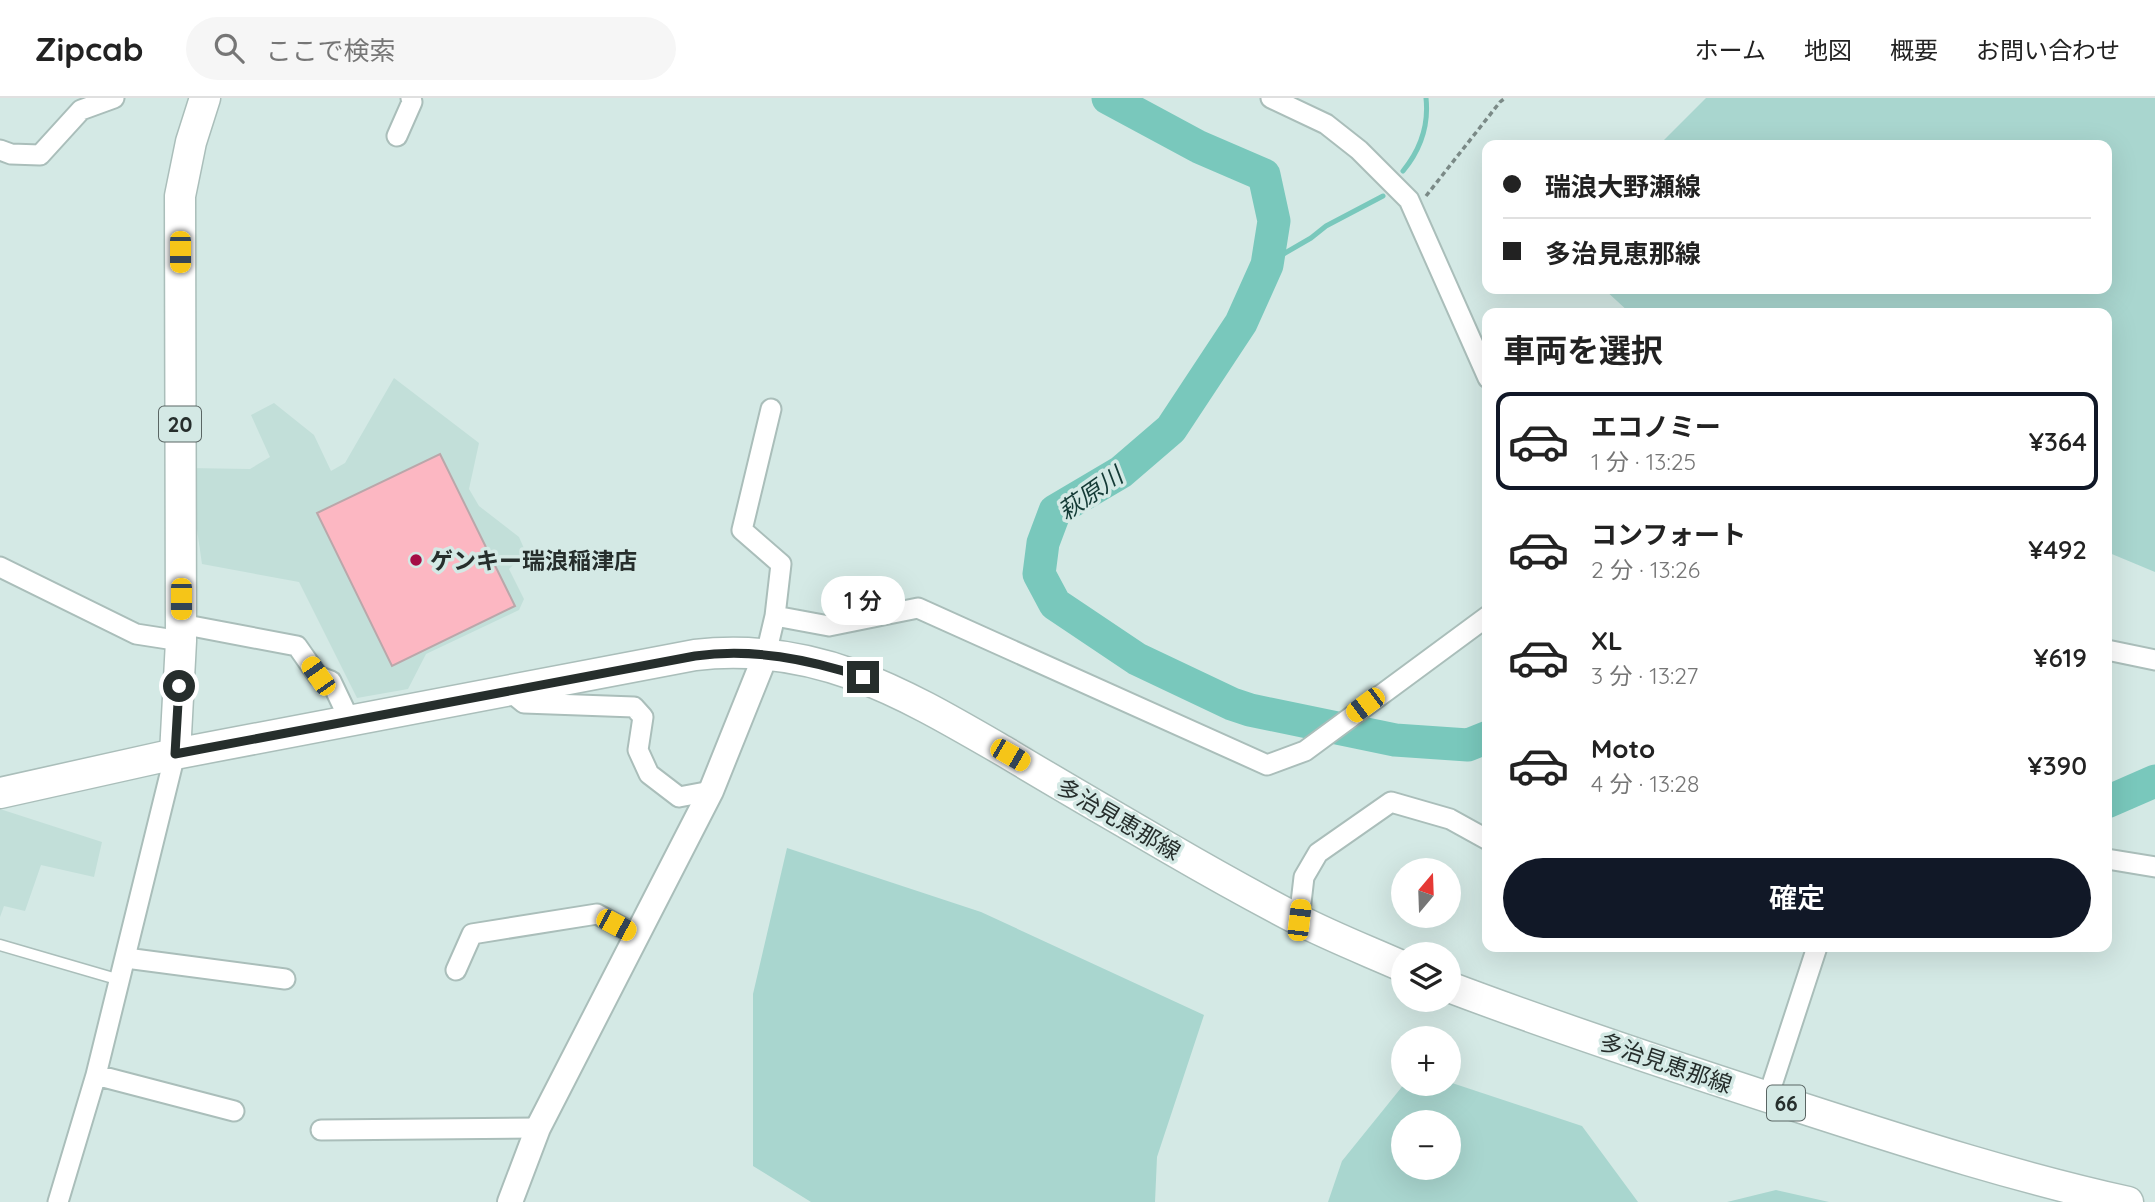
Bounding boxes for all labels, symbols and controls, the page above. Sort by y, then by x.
search box [186,17,676,80]
text: Zipcab [35,28,144,69]
icon: search [210,29,248,67]
text: ここで検索 [266,34,396,67]
text: ホーム [1695,35,1766,65]
text: 地図 [1804,35,1852,65]
text: 概要 [1890,35,1938,65]
text: お問い合わせ [1976,35,2120,65]
text: 瑞浪大野瀬線 [1545,170,1701,203]
car [170,231,191,273]
text: 多治見恵那線 [1545,237,1701,270]
text: 車両を選択 [1503,330,1663,370]
road number: 20 [159,406,201,442]
icon: car [1507,410,1570,473]
text: エコノミー [1591,410,1721,443]
text: ¥364 [2029,425,2087,458]
text: 1 分 · 13:25 [1591,447,1696,476]
water label: 萩原川 [1052,458,1131,526]
icon: car [1507,518,1570,581]
text: コンフォート [1591,518,1746,551]
text: ¥492 [2028,533,2087,566]
place label: ゲンキー瑞浪稲津店 [430,546,637,575]
marker: ゲンキー瑞浪稲津店 [408,552,424,568]
text: 2 分 · 13:26 [1591,555,1700,584]
callout: 1 分 [821,575,905,624]
car [171,578,192,620]
text: 1 分 [844,586,882,615]
text: XL [1591,624,1623,657]
icon: car [1507,626,1570,689]
text: ¥619 [2033,641,2087,674]
car [298,653,339,699]
route end [847,661,879,693]
text: 3 分 · 13:27 [1591,661,1698,690]
route start [163,670,195,702]
car [1342,684,1389,726]
text: Moto [1591,732,1655,765]
icon: car [1507,734,1570,797]
car [987,735,1034,775]
text: ¥390 [2027,749,2087,782]
text: 4 分 · 13:28 [1591,769,1699,798]
street label: 多治見恵那線 [1052,772,1186,866]
north arrow [1391,858,1461,928]
map controls [1391,858,1461,1180]
button: 確定 [1503,858,2091,938]
car [1287,898,1312,942]
car [593,906,640,944]
button: layers [1391,942,1461,1012]
button: + [1391,1026,1461,1096]
street label: 多治見恵那線 [1596,1027,1736,1099]
road number: 66 [1767,1086,1805,1121]
button: − [1391,1110,1461,1180]

